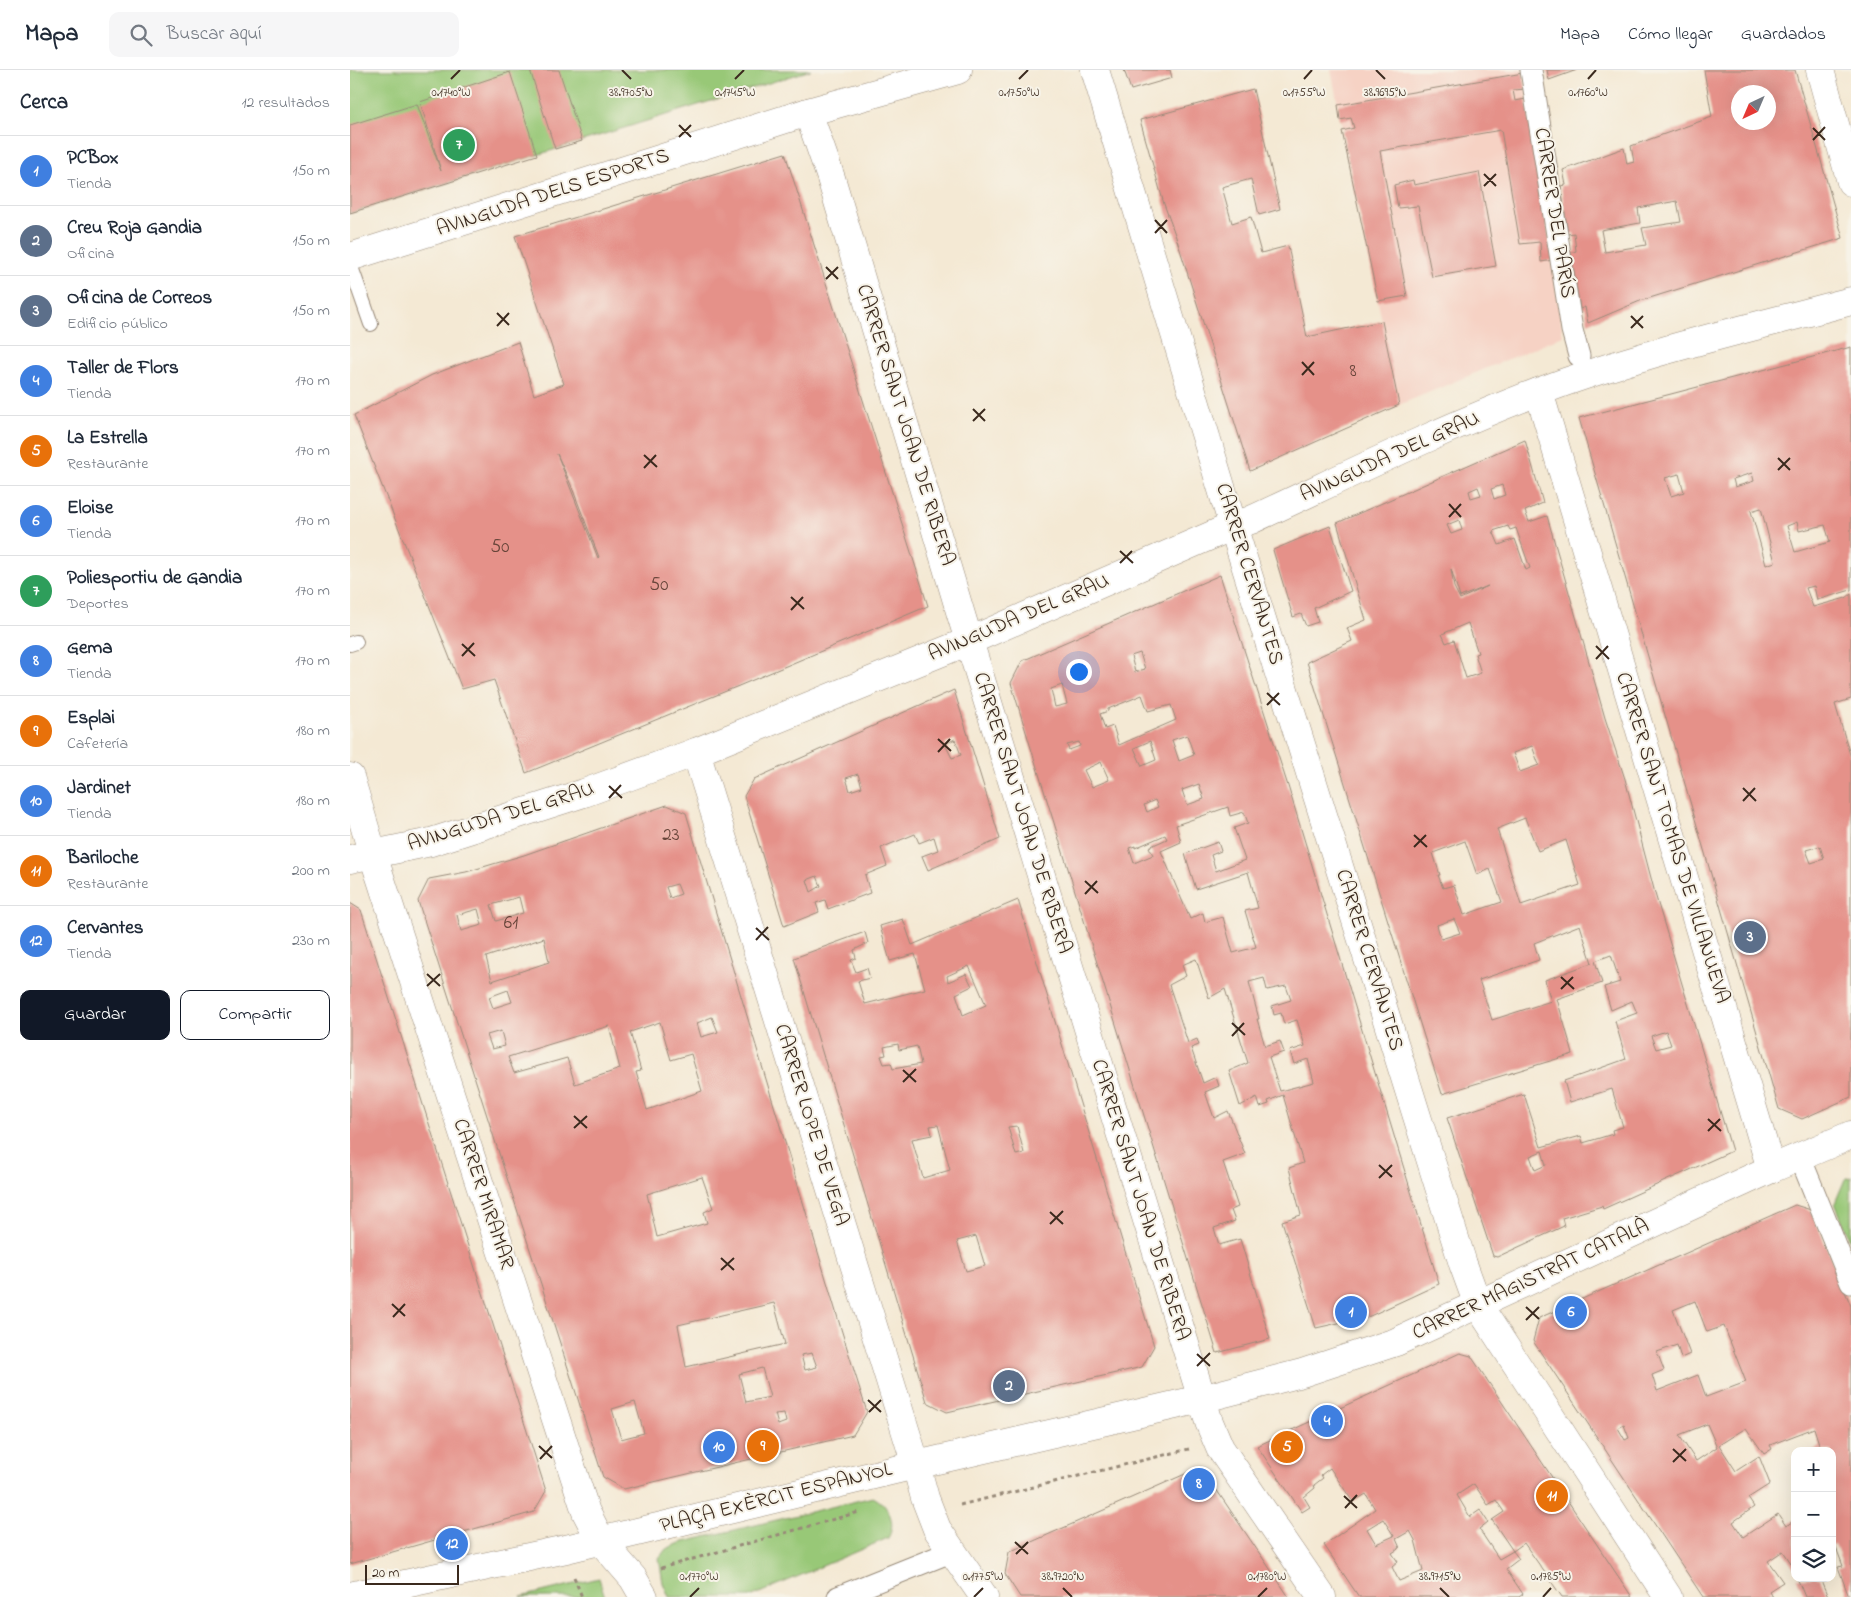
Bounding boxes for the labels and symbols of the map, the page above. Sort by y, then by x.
text: 0.1740°W [431,84,471,102]
text: 38.9705°N [609,84,653,102]
text: 0.1745°W [715,84,755,102]
text: 0.1750°W [999,84,1039,102]
text: 0.1755°W [1283,84,1325,102]
text: 38.9695°N [1364,84,1406,102]
text: 0.1760°W [1568,84,1608,102]
north arrow [1731,85,1776,130]
pin: 7 [443,126,475,164]
street label: CARRER DEL PARÍS [1526,126,1582,300]
street label: AVINGUDA DELS ESPORTS [433,141,673,245]
street label: CARRER SANT JOAN DE RIBERA [848,281,962,569]
house number: 8 [1349,358,1357,385]
street label: AVINGUDA DEL GRAU [1295,404,1485,510]
street label: CARRER CERVANTES [1207,480,1291,668]
house number: 50 [490,534,510,561]
street label: AVINGUDA DEL GRAU [924,566,1114,670]
house number: 50 [649,572,669,599]
your location [1066,659,1092,685]
street label: CARRER SANT JOAN DE RIBERA [965,669,1079,957]
street label: CARRER SANT TOMAS DE VILLANUEVA [1607,669,1737,1007]
street label: AVINGUDA DEL GRAU [404,774,598,860]
house number: 23 [662,822,680,849]
street label: CARRER CERVANTES [1327,866,1411,1054]
house number: 61 [504,910,518,937]
pin: 3 [1734,918,1766,956]
street label: CARRER LOPE DE VEGA [766,1020,856,1230]
street label: CARRER SANT JOAN DE RIBERA [1083,1056,1197,1344]
street label: CARRER MIRAMAR [445,1115,522,1274]
street label: CARRER MAGISTRAT CATALÀ [1407,1212,1655,1348]
pin: 1 [1335,1293,1367,1331]
pin: 6 [1555,1293,1587,1331]
pin: 2 [993,1367,1025,1405]
pin: 4 [1311,1402,1343,1440]
pin: 9 [747,1427,779,1465]
pin: 10 [703,1428,735,1466]
pin: 5 [1271,1428,1303,1466]
street label: PLAÇA EXÈRCIT ESPANYOL [657,1455,895,1541]
pin: 8 [1183,1465,1215,1503]
pin: 11 [1536,1477,1568,1515]
pin: 12 [436,1525,468,1563]
scale bar [365,1562,459,1585]
text: 0.1770°W [679,1568,719,1586]
text: 0.1775°W [963,1568,1003,1586]
text: 38.9720°N [1042,1568,1084,1586]
text: 0.1780°W [1248,1568,1286,1586]
text: 38.9715°N [1419,1568,1461,1586]
text: 0.1785°W [1531,1568,1571,1586]

